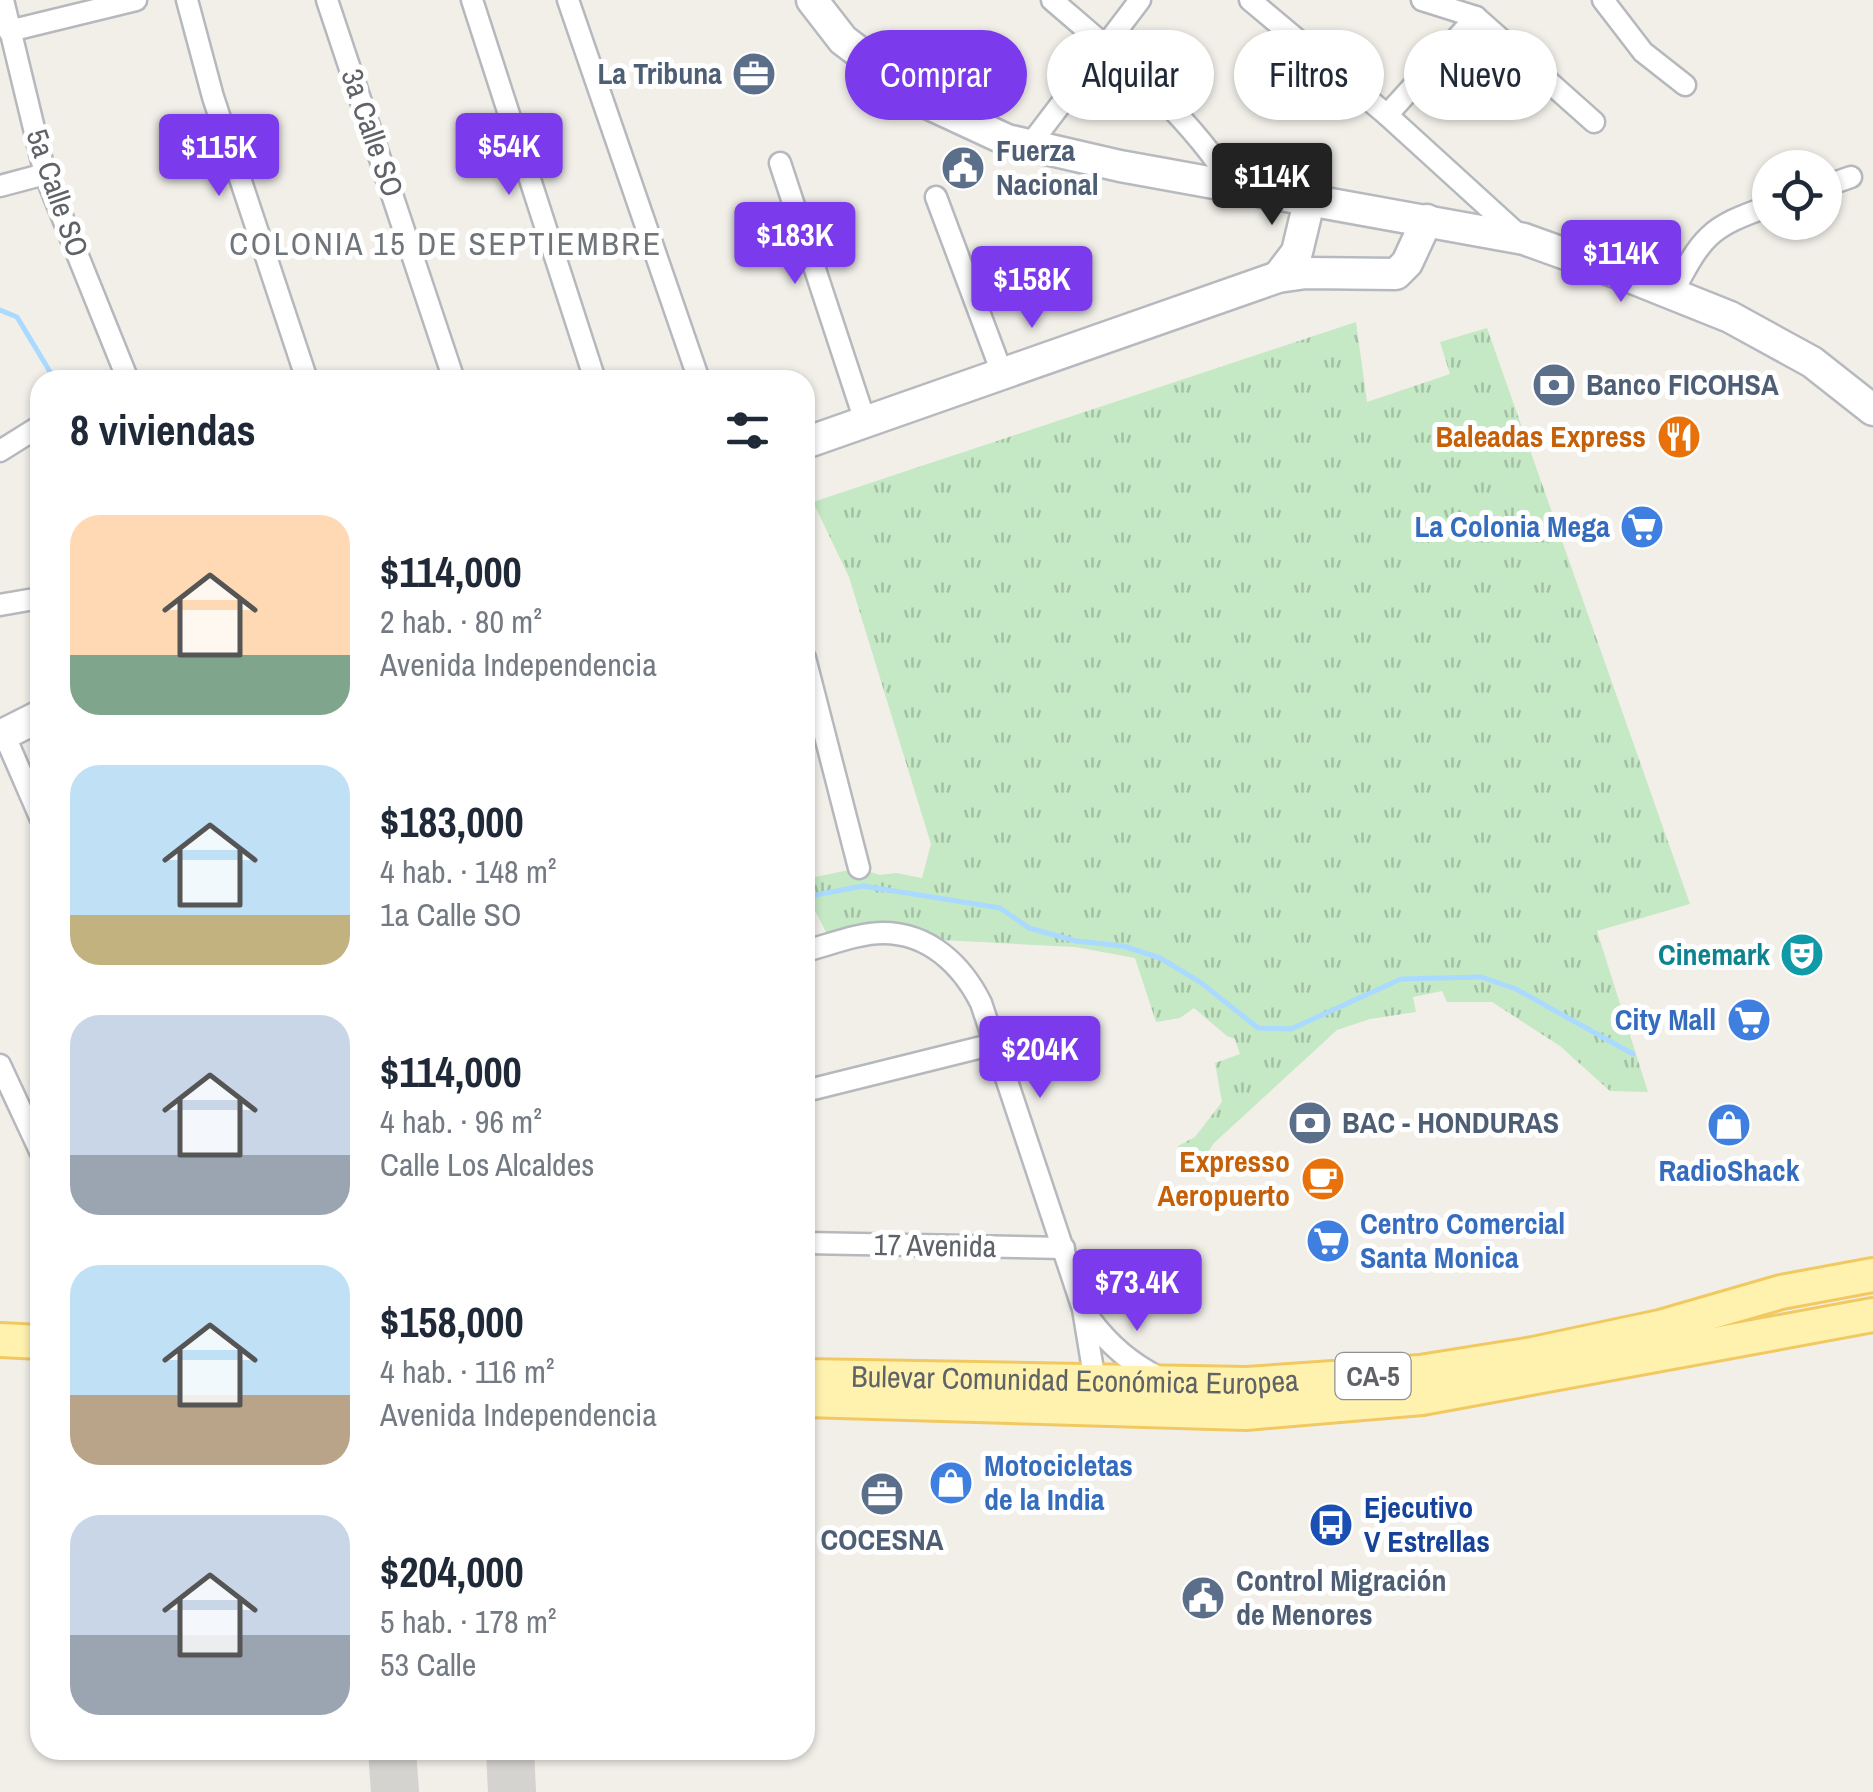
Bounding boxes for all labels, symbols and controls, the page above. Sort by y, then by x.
chip: Comprar [845,30,1027,120]
chip: Alquilar [1047,30,1214,120]
chip: Filtros [1234,30,1384,120]
chip: Nuevo [1404,30,1557,120]
office icon: La Tribuna [731,51,777,97]
place label: La Tribuna [598,53,722,93]
street label: 3a Calle SO [332,63,413,202]
pin: $54K [450,113,568,198]
pin: $115K [149,114,289,199]
street label: 5a Calle SO [17,123,98,262]
text: $54K [478,124,540,167]
text: $115K [181,125,257,168]
place label: Fuerza Nacional [996,130,1099,204]
pin: $114K [1202,143,1342,228]
public building icon: Fuerza Nacional [940,145,986,191]
map controls [1752,150,1842,240]
button: locate [1752,150,1842,240]
text: $114K [1234,154,1310,197]
pin: $183K [725,202,865,287]
text: $183K [756,213,834,256]
pin: $114K [1551,220,1691,305]
district label: COLONIA 15 DE SEPTIEMBRE [229,222,663,265]
text: $114K [1583,231,1659,274]
pin: $158K [962,246,1102,331]
text: $158K [993,257,1071,300]
bank icon: Banco FICOHSA [1531,362,1577,408]
place label: Banco FICOHSA [1586,364,1779,404]
text: 8 viviendas [70,402,256,458]
icon: filters [720,403,775,458]
restaurant icon: Baleadas Express [1656,414,1702,460]
place label: Baleadas Express [1435,416,1646,456]
supermarket icon: La Colonia Mega [1619,504,1665,550]
place label: La Colonia Mega [1415,506,1610,546]
text: $114,000 [380,544,522,600]
icon: home [150,555,270,675]
text: 2 hab. · 80 m² [380,600,542,643]
text: Avenida Independencia [380,643,657,686]
text: $183,000 [380,794,524,850]
icon: home [150,805,270,925]
text: 4 hab. · 148 m² [380,850,557,893]
text: 1a Calle SO [380,893,521,936]
theatre icon: Cinemark [1779,932,1825,978]
place label: Cinemark [1658,934,1770,974]
supermarket icon: City Mall [1726,997,1772,1043]
place label: City Mall [1615,999,1716,1039]
pin: $204K [970,1016,1110,1101]
text: $204K [1001,1027,1079,1070]
text: $114,000 [380,1044,522,1100]
icon: home [150,1055,270,1175]
text: 4 hab. · 96 m² [380,1100,542,1143]
bank icon: BAC - HONDURAS [1287,1100,1333,1146]
place label: BAC - HONDURAS [1342,1102,1559,1142]
shop icon: RadioShack [1706,1102,1752,1148]
place label: Expresso Aeropuerto [1157,1141,1290,1215]
text: Calle Los Alcaldes [380,1143,594,1186]
place label: RadioShack [1659,1150,1800,1190]
cafe icon: Expresso Aeropuerto [1300,1156,1346,1202]
place label: Centro Comercial Santa Monica [1360,1203,1565,1277]
supermarket icon: Centro Comercial Santa Monica [1305,1218,1351,1264]
street label: 17 Avenida [873,1224,997,1266]
pin: $73.4K [1056,1249,1218,1334]
text: $73.4K [1095,1260,1179,1303]
text: $158,000 [380,1294,524,1350]
icon: home [150,1305,270,1425]
text: 4 hab. · 116 m² [380,1350,555,1393]
road number: CA-5 [1336,1353,1410,1399]
street label: Bulevar Comunidad Económica Europea [851,1356,1300,1403]
text: Avenida Independencia [380,1393,657,1436]
place label: Motocicletas de la India [984,1445,1133,1519]
shop icon: Motocicletas de la India [928,1460,974,1506]
office icon: COCESNA [859,1471,905,1517]
place label: Ejecutivo V Estrellas [1364,1487,1490,1561]
bus stop icon: Ejecutivo V Estrellas [1308,1502,1354,1548]
place label: COCESNA [821,1519,944,1559]
text: $204,000 [380,1544,524,1600]
icon: home [150,1555,270,1675]
place label: Control Migración de Menores [1236,1560,1446,1634]
public building icon: Control Migración de Menores [1180,1575,1226,1621]
text: 5 hab. · 178 m² [380,1600,557,1643]
text: 53 Calle [380,1643,476,1686]

